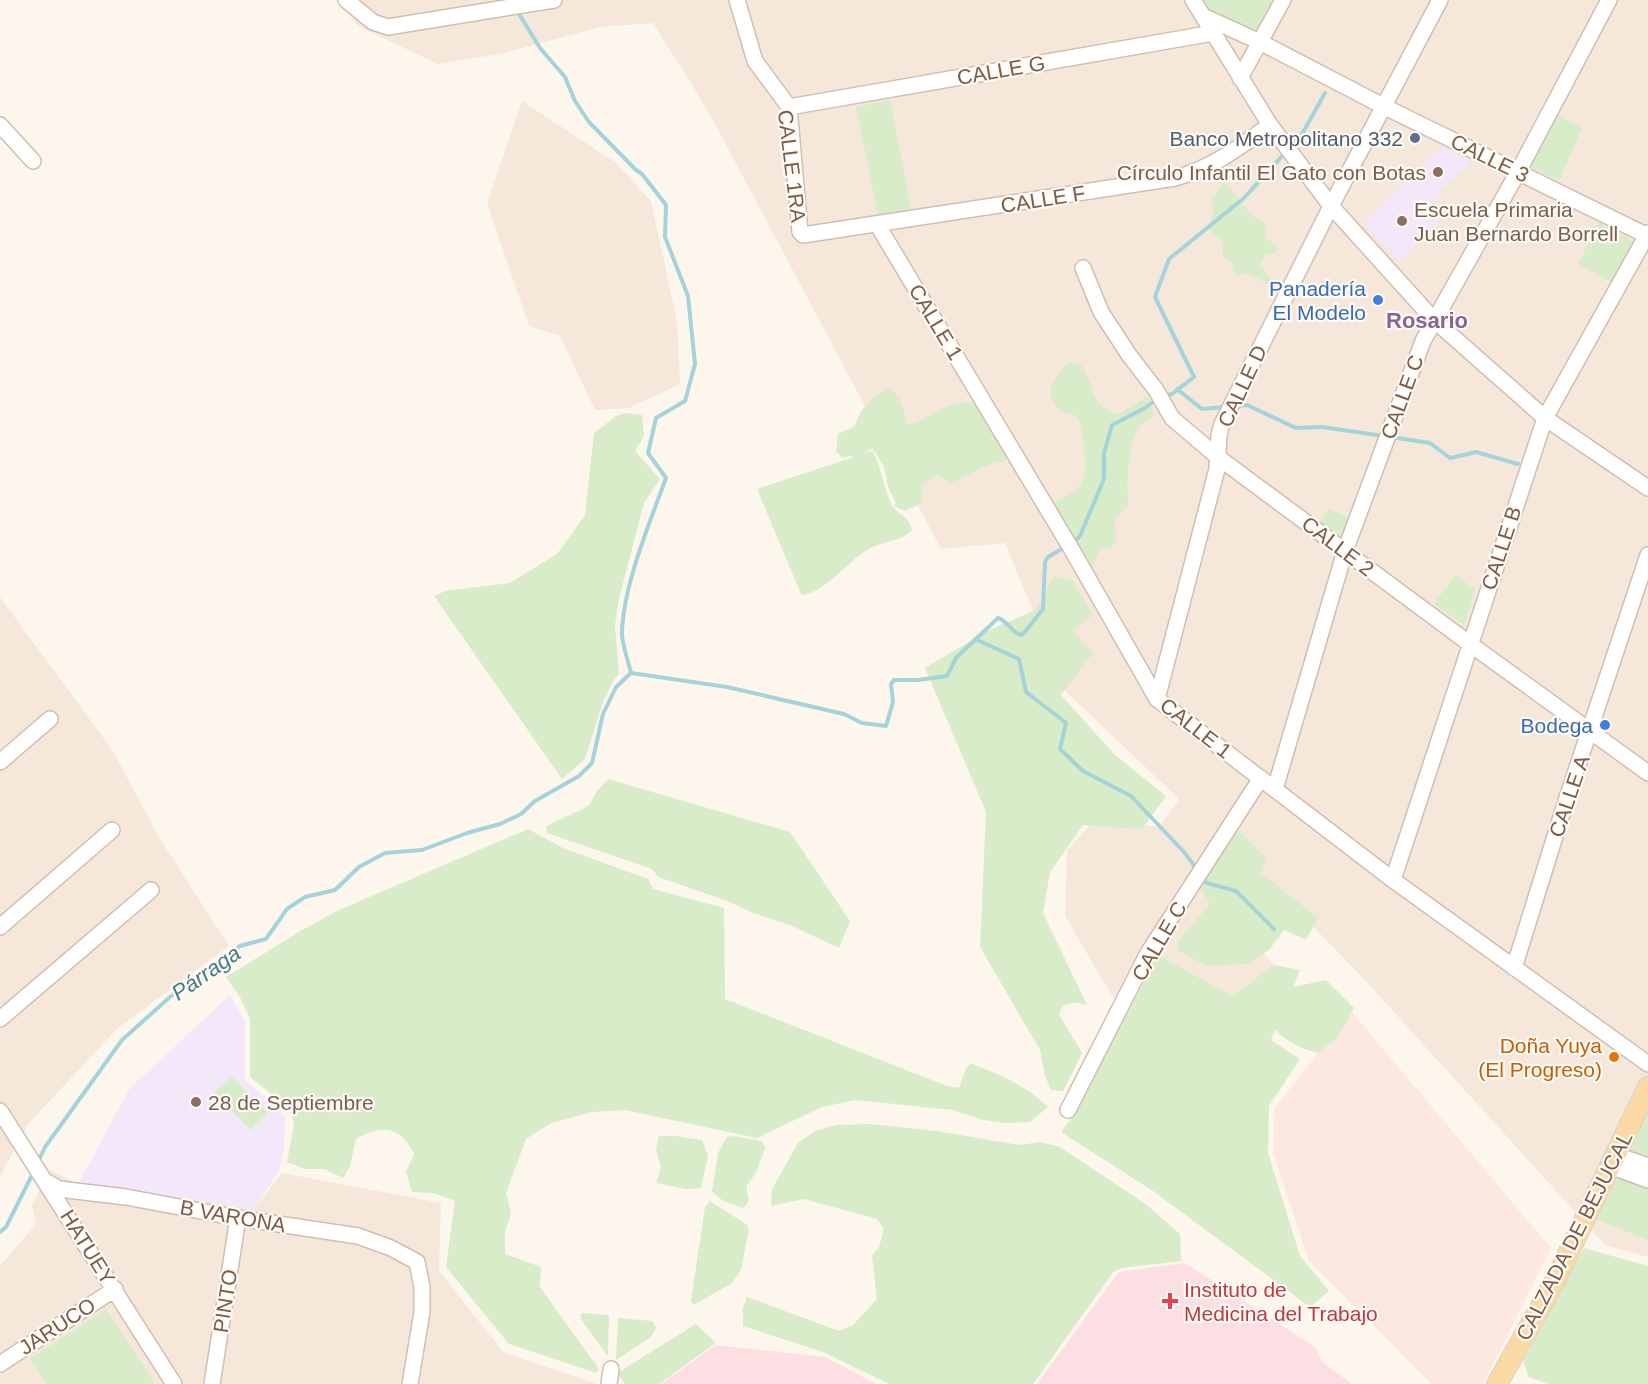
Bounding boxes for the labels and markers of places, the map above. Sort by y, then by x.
place label: Banco Metropolitano 332 [1170,127,1403,150]
marker: Banco Metropolitano 332 [1408,131,1422,145]
place label: Círculo Infantil El Gato con Botas [1117,161,1426,184]
marker: Círculo Infantil El Gato con Botas [1431,165,1445,179]
place label: Escuela Primaria Juan Bernardo Borrell [1414,198,1618,245]
marker: Escuela Primaria Juan Bernardo Borrell [1395,214,1409,228]
place label: Panadería El Modelo [1269,277,1366,324]
marker: Panadería El Modelo [1371,293,1385,307]
place label: Bodega [1521,714,1593,737]
marker: Bodega [1598,718,1612,732]
place label: Doña Yuya (El Progreso) [1478,1034,1602,1081]
marker: Doña Yuya (El Progreso) [1607,1050,1621,1064]
place label: 28 de Septiembre [208,1091,374,1114]
marker: 28 de Septiembre [189,1095,203,1109]
place label: Instituto de Medicina del Trabajo [1184,1278,1378,1325]
marker: Instituto de Medicina del Trabajo [1161,1292,1179,1310]

